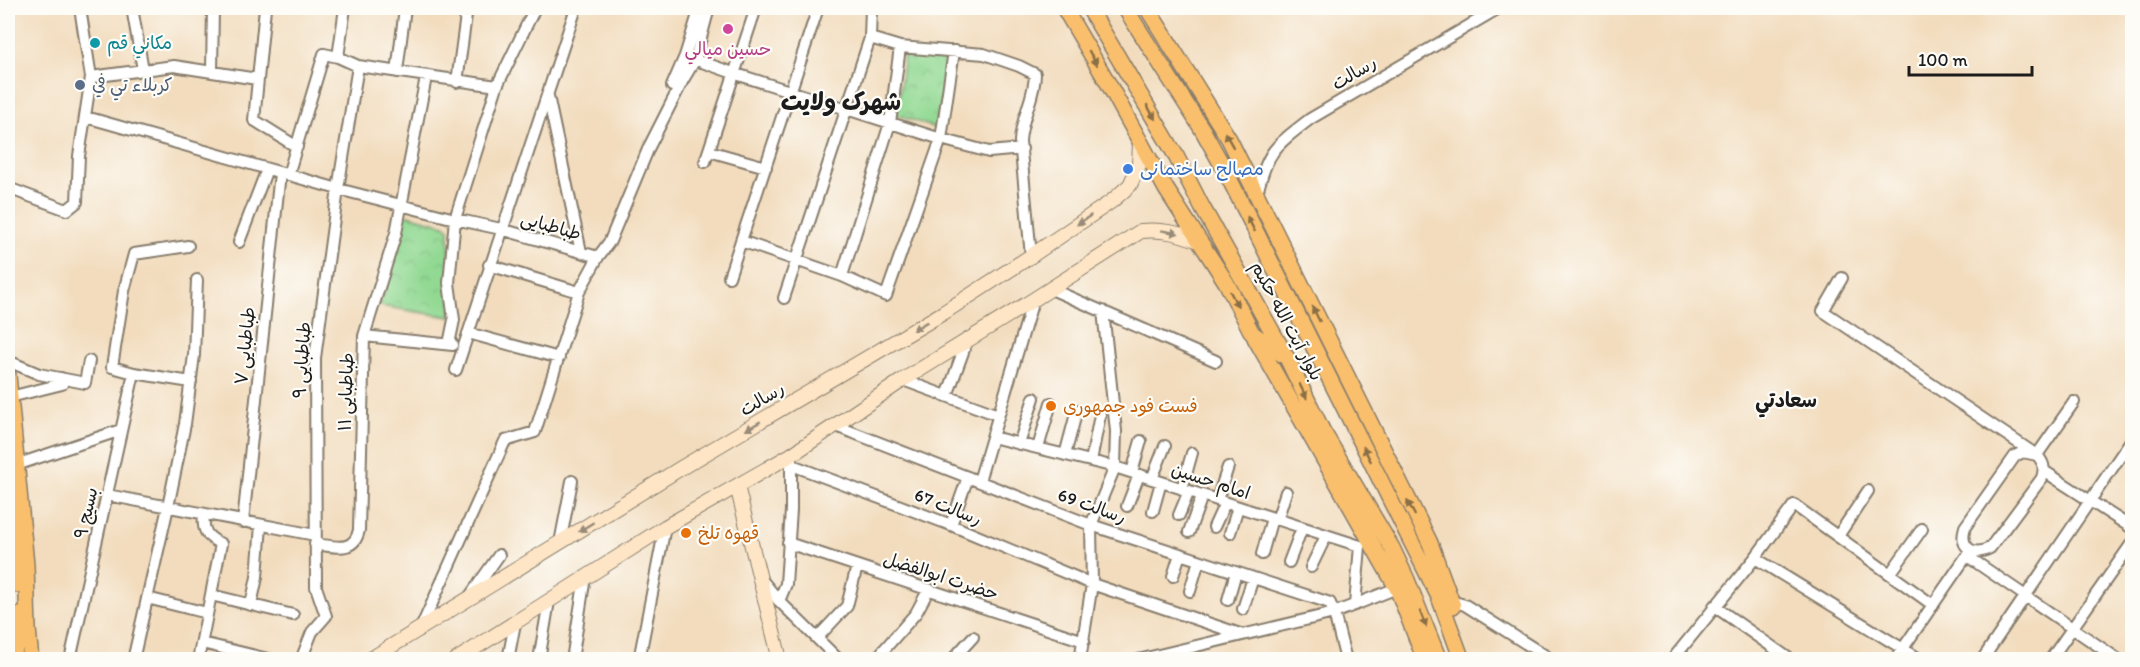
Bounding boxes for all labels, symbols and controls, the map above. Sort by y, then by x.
marker: حسين ميالي [721,22,735,36]
place label: مكاني قم [107,32,172,59]
marker: مكاني قم [88,36,102,50]
place label: حسين ميالي [685,38,771,65]
scale bar [1909,39,2032,77]
text: 100 m [1918,49,1968,71]
one-way arrow [1088,50,1099,66]
street label: رسالت [1328,51,1380,95]
place label: كربلاء تي في [92,73,173,101]
marker: كربلاء تي في [73,78,87,92]
district label: شهرک ولایت [781,87,901,116]
one-way arrow [1146,104,1156,121]
one-way arrow [1224,131,1234,148]
place label: مصالح ساختمانی [1140,158,1264,181]
marker: مصالح ساختمانی [1121,162,1135,176]
street label: طباطبایی [518,207,584,245]
one-way arrow [1076,214,1092,225]
one-way arrow [1246,215,1256,232]
one-way arrow [1161,228,1180,237]
street label: بلوار آیت الله حکیم [1244,257,1328,386]
one-way arrow [1229,290,1239,307]
street label: طباطبایی ۷ [230,306,260,386]
one-way arrow [1312,306,1321,323]
street label: طباطبایی ۹ [288,321,316,399]
one-way arrow [912,321,928,332]
street label: طباطبایی ۱۱ [334,352,358,432]
street label: رسالت [736,377,788,421]
one-way arrow [1298,383,1308,400]
district label: سعادتي [1755,388,1817,418]
place label: فست فود جمهوری [1063,395,1198,418]
marker: فست فود جمهوری [1044,399,1058,413]
one-way arrow [745,420,761,431]
one-way arrow [1362,446,1372,463]
street label: امام حسین [1168,458,1253,507]
street label: رسالت 69 [1055,483,1129,529]
street label: رسالت 67 [911,484,985,530]
street label: بسیج ۹ [69,485,104,541]
one-way arrow [1407,499,1417,517]
one-way arrow [578,521,594,532]
place label: قهوه تلخ [698,522,759,545]
marker: قهوه تلخ [679,526,693,540]
street label: حضرت ابوالفضل [881,547,1001,605]
one-way arrow [1418,611,1428,629]

